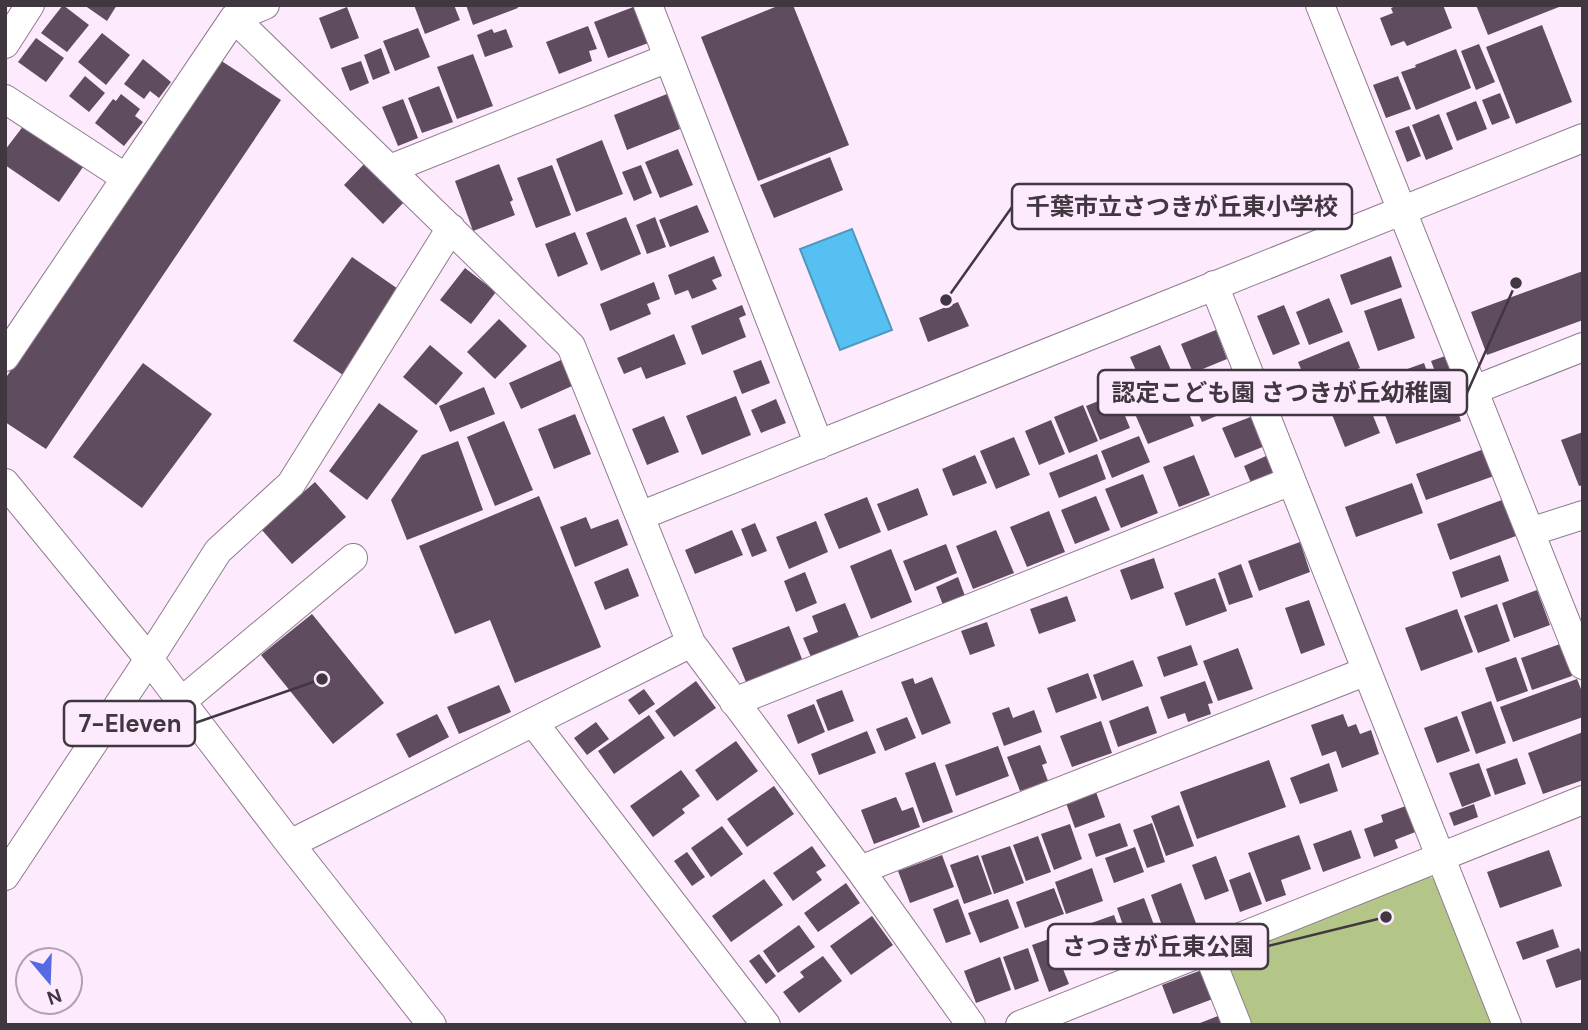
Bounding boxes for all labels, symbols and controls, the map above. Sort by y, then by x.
callout: 千葉市立さつきが丘東小学校 [1012,184,1352,229]
text: 千葉市立さつきが丘東小学校 [1026,191,1338,222]
callout: 認定こども園 さつきが丘幼稚園 [1098,370,1467,415]
text: 認定こども園 さつきが丘幼稚園 [1111,377,1453,408]
callout: 7-Eleven [64,701,195,746]
text: 7-Eleven [78,708,182,739]
callout: さつきが丘東公園 [1048,924,1268,969]
text: さつきが丘東公園 [1062,931,1254,962]
north arrow [14,946,84,1016]
text: N [44,983,65,1011]

